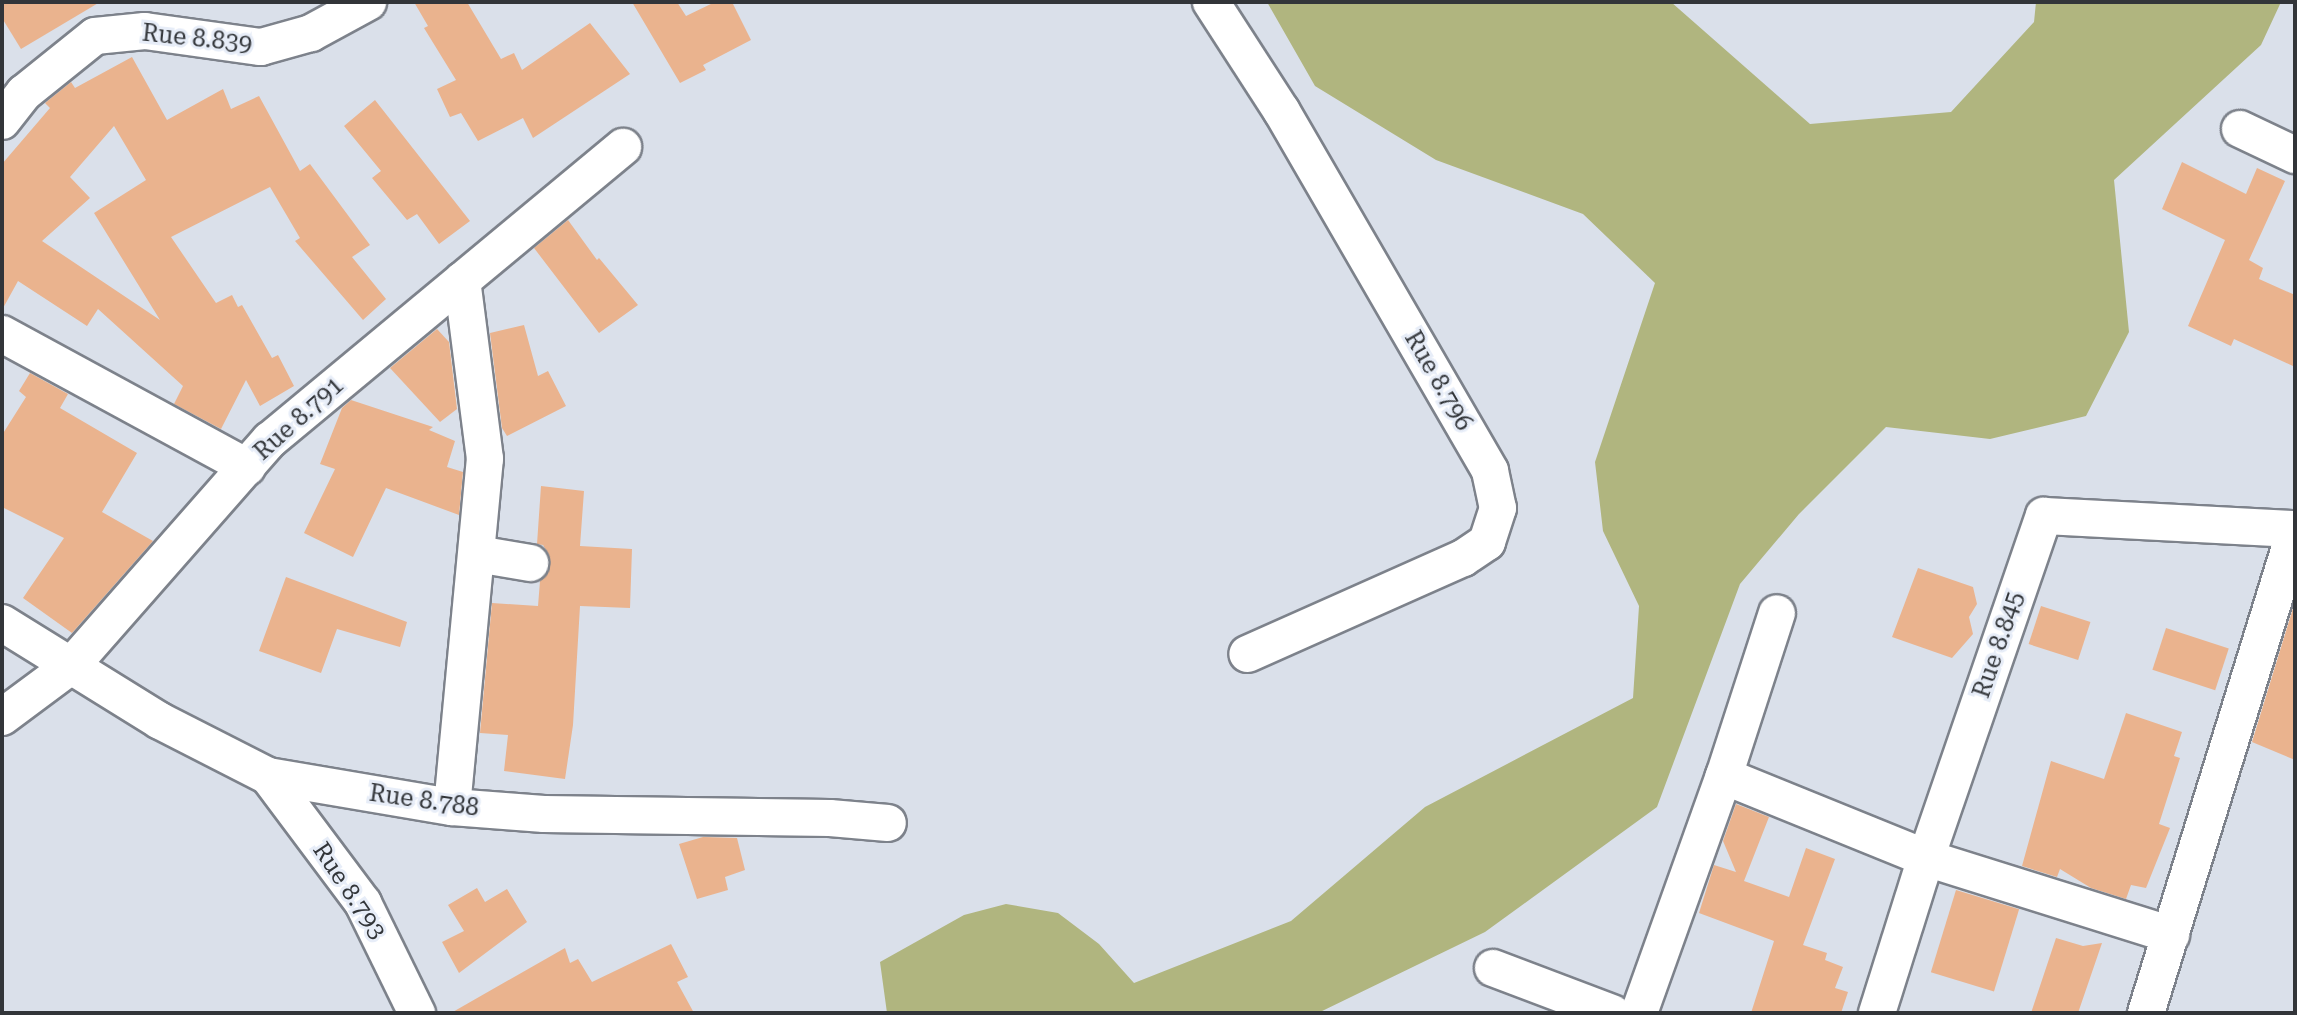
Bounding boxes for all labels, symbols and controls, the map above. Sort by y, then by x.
street label: Rue 8.839 [141,19,253,59]
street label: Rue 8.796 [1398,326,1478,436]
street label: Rue 8.791 [248,371,350,467]
street label: Rue 8.845 [1967,588,2031,702]
street label: Rue 8.788 [367,779,481,823]
street label: Rue 8.793 [306,837,392,945]

